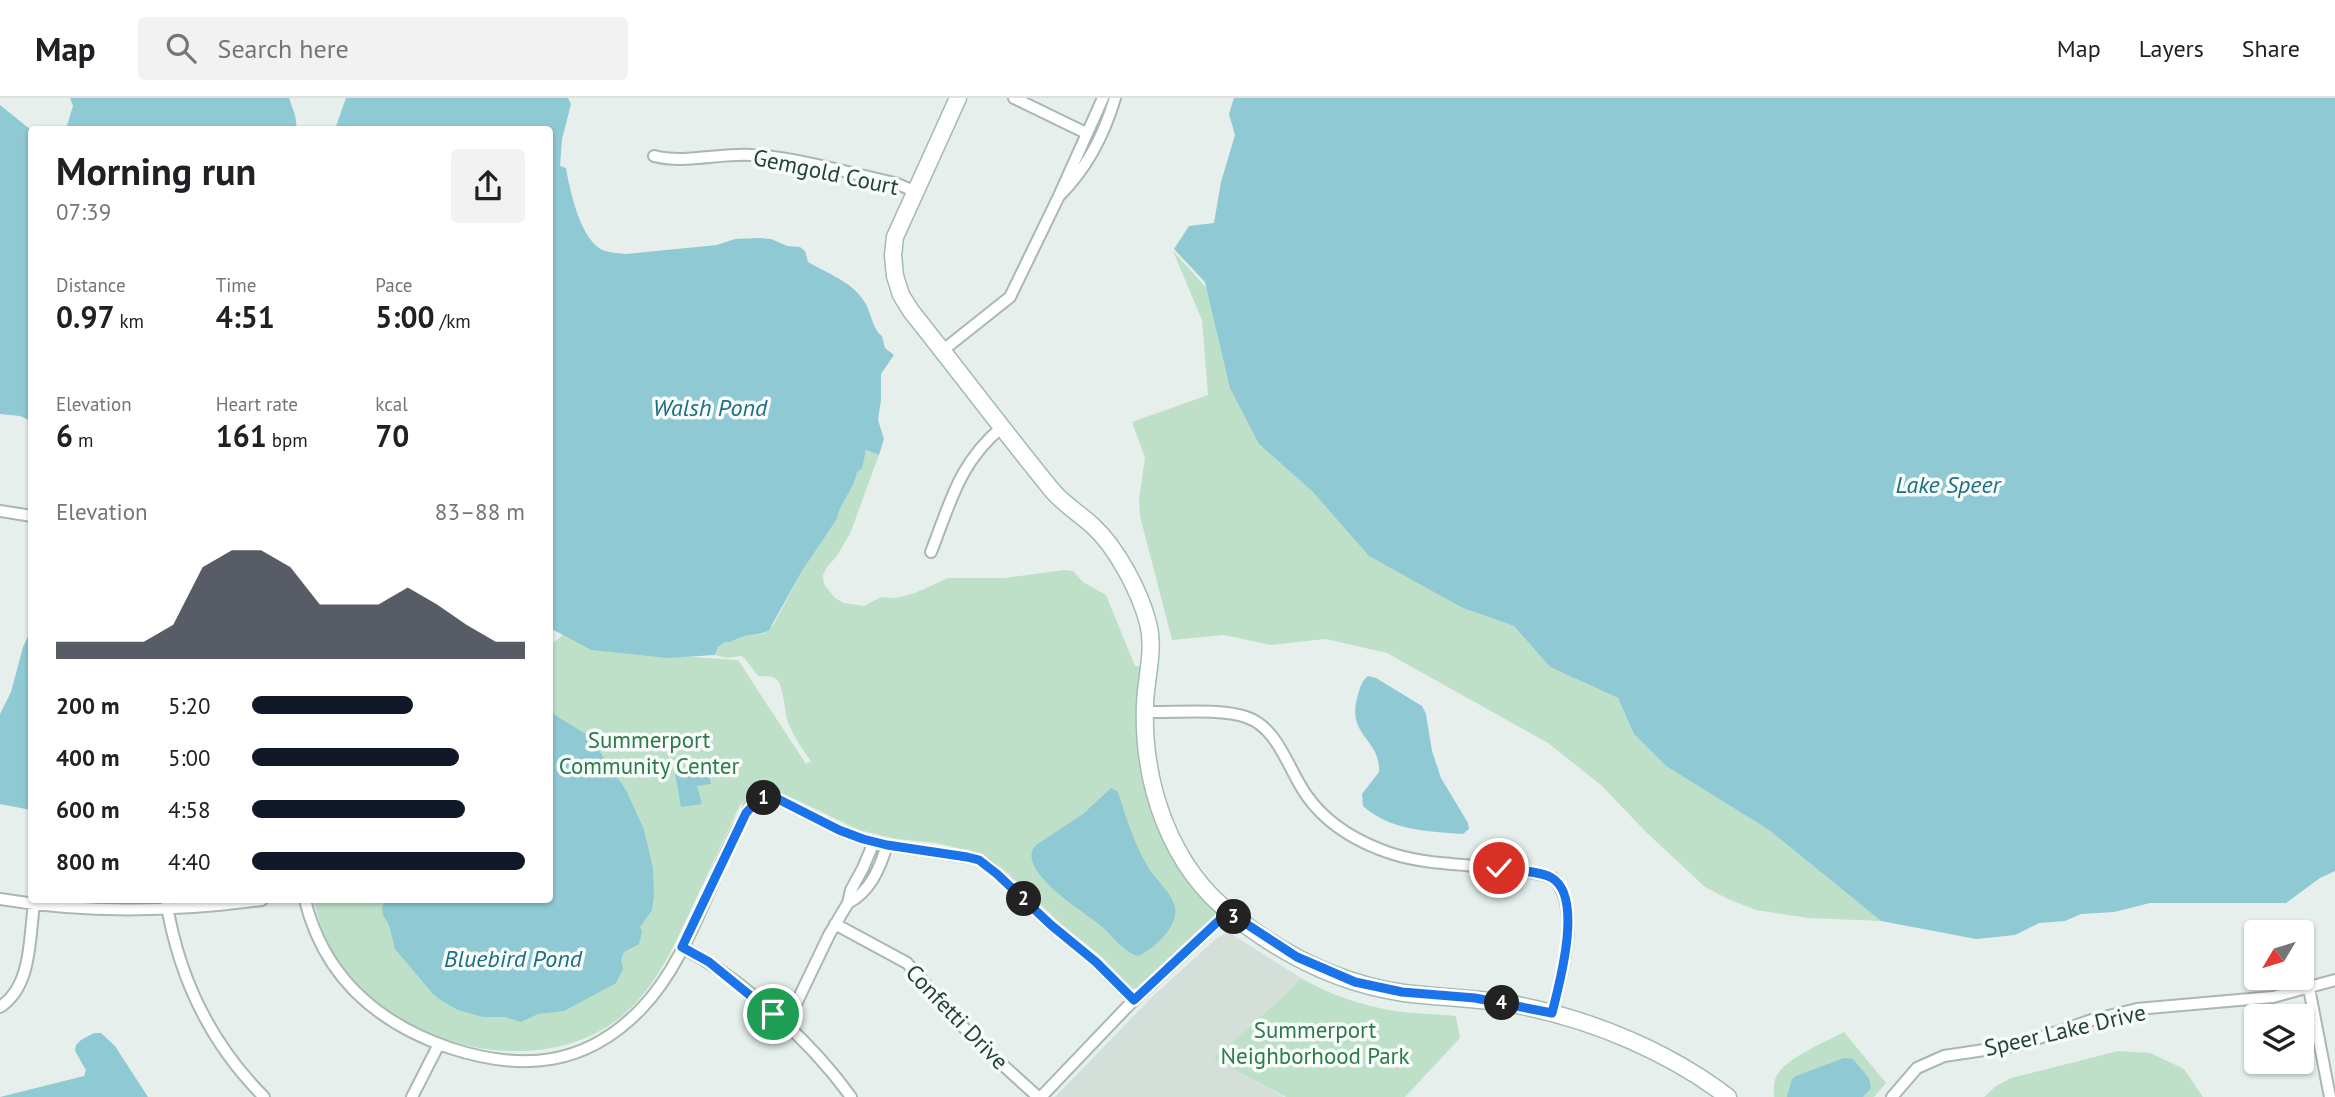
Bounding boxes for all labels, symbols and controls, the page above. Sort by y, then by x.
search box [138,17,628,80]
text: Map [35,27,96,70]
icon: search [162,29,200,67]
text: Search here [218,32,349,65]
text: Map [2057,33,2101,64]
text: Layers [2139,33,2204,64]
text: Share [2242,33,2300,64]
street label: Gemgold Court [751,142,902,201]
text: Morning run [56,146,256,195]
button: share [451,149,525,223]
text: 07:39 [56,197,111,226]
text: Distance [56,273,126,297]
text: Time [216,273,256,297]
text: Pace [375,273,413,297]
text: 0.97 [56,297,114,336]
text: 4:51 [216,297,275,336]
text: 5:00 [375,297,434,336]
text: km [114,309,144,333]
text: /km [434,309,471,333]
text: Elevation [56,392,132,416]
text: Heart rate [216,392,298,416]
text: kcal [375,392,408,416]
water label: Walsh Pond [653,392,768,423]
text: 6 [56,416,73,455]
text: 161 [216,416,267,455]
text: 70 [375,416,409,455]
text: m [73,428,94,452]
text: bpm [267,428,308,452]
water label: Lake Speer [1896,469,2003,500]
text: Elevation [56,497,148,526]
text: 83–88 m [435,497,525,526]
text: 200 m [56,691,119,720]
text: 5:20 [168,691,211,720]
park label: Summerport Community Center [559,725,739,780]
text: 400 m [56,743,119,772]
text: 5:00 [168,743,211,772]
pin: 1 [746,780,782,816]
text: 1 [758,785,769,809]
text: 600 m [56,795,119,824]
text: 4:58 [168,795,211,824]
pin [1469,838,1529,898]
text: 800 m [56,847,119,876]
text: 4:40 [168,847,211,876]
icon: check [1480,849,1518,887]
pin: 2 [1006,882,1042,916]
text: 2 [1018,886,1029,910]
pin: 3 [1216,900,1252,934]
text: 3 [1228,904,1239,928]
north arrow [2244,920,2314,990]
map controls [2244,920,2314,1074]
water label: Bluebird Pond [444,943,583,974]
street label: Confetti Drive [900,958,1015,1075]
pin [743,984,803,1044]
pin: 4 [1484,986,1520,1020]
text: 4 [1496,990,1507,1014]
icon: arrive [754,995,792,1033]
street label: Speer Lake Drive [1981,997,2148,1062]
button: layers [2244,1004,2314,1074]
park label: Summerport Neighborhood Park [1221,1015,1409,1070]

